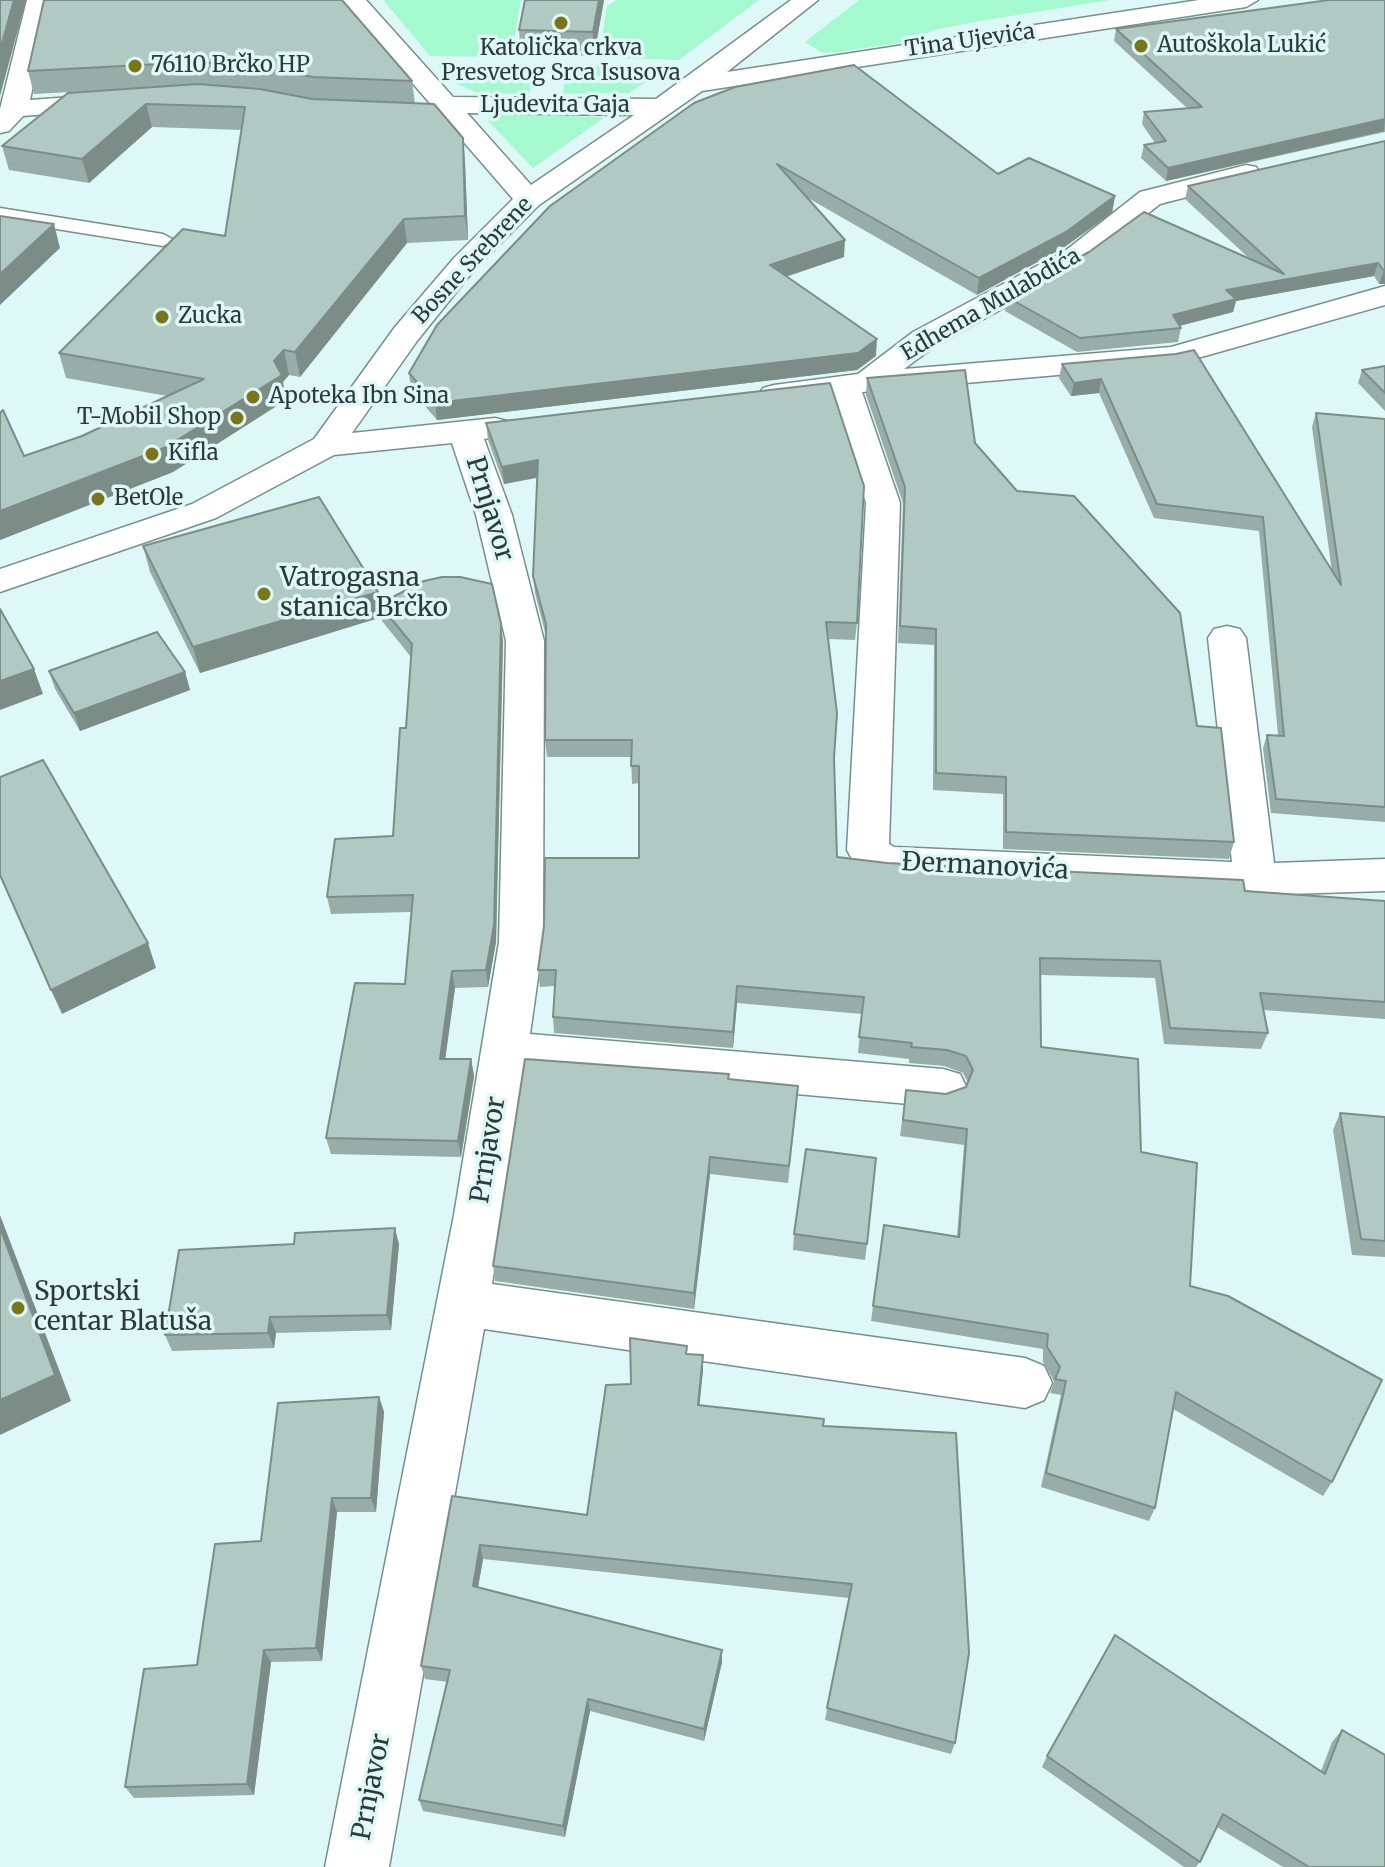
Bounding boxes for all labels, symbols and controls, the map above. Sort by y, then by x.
marker: Katolička crkva Presvetog Srca Isusova [552,14,570,32]
street label: Tina Ujevića [903,19,1037,63]
place label: Autoškola Lukić [1157,33,1326,59]
place label: Katolička crkva Presvetog Srca Isusova [441,36,681,88]
marker: Autoškola Lukić [1132,37,1150,55]
place label: 76110 Brčko HP [151,53,310,79]
marker: 76110 Brčko HP [126,57,144,75]
street label: Ljudevita Gaja [480,93,630,119]
street label: Bosne Srebrene [408,192,538,330]
street label: Edhema Mulabdića [897,243,1085,367]
place label: Zucka [178,304,242,330]
marker: Zucka [153,308,171,326]
place label: Apoteka Ibn Sina [269,384,449,410]
marker: Apoteka Ibn Sina [244,388,262,406]
place label: T-Mobil Shop [77,405,221,431]
marker: T-Mobil Shop [228,409,246,427]
place label: Kifla [168,441,218,467]
marker: Kifla [143,445,161,463]
street label: Prnjavor [458,453,520,565]
place label: BetOle [114,486,183,512]
marker: BetOle [89,490,107,508]
place label: Vatrogasna stanica Brčko [280,563,448,624]
marker: Vatrogasna stanica Brčko [255,585,273,603]
street label: Đermanovića [901,847,1069,887]
street label: Prnjavor [465,1094,513,1206]
place label: Sportski centar Blatuša [34,1277,212,1338]
marker: Sportski centar Blatuša [9,1299,27,1317]
street label: Prnjavor [346,1731,398,1843]

